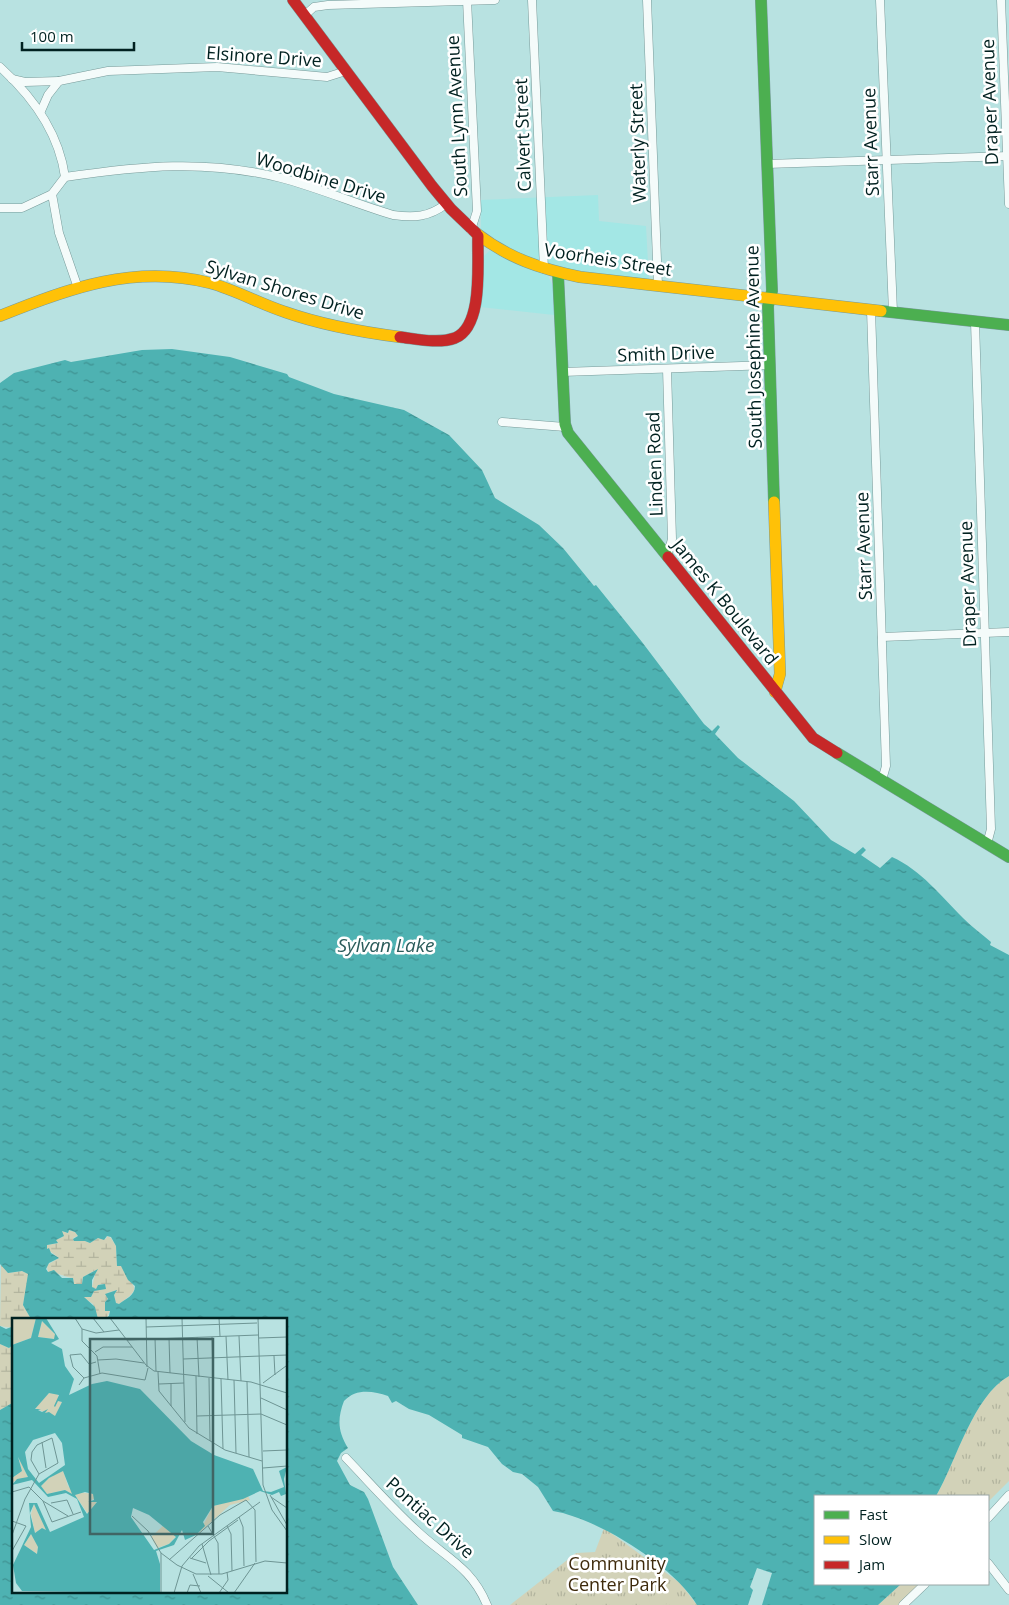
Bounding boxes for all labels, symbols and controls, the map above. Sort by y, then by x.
scale bar [22,20,135,52]
text: 100 m [30,26,74,46]
street label: South Lynn Avenue [440,35,472,197]
street label: Draper Avenue [975,39,1003,166]
street label: Elsinore Drive [206,40,323,72]
street label: Calvert Street [508,78,536,192]
street label: Waterly Street [623,83,651,203]
street label: Starr Avenue [856,87,884,197]
street label: Woodbine Drive [253,146,389,208]
street label: Voorheis Street [543,237,674,281]
street label: South Josephine Avenue [739,245,767,449]
street label: Sylvan Shores Drive [203,253,368,325]
street label: Smith Drive [617,339,715,367]
street label: Linden Road [640,411,668,517]
street label: Starr Avenue [849,491,877,601]
street label: Draper Avenue [953,521,981,648]
street label: James K Boulevard [666,532,784,670]
water label: Sylvan Lake [337,932,435,958]
inset map [12,1318,288,1592]
street label: Pontiac Drive [381,1471,480,1563]
legend [814,1495,989,1585]
text: Fast [859,1504,888,1524]
text: Slow [859,1529,892,1549]
park label: Community Center Park [568,1551,667,1596]
text: Jam [857,1554,885,1574]

